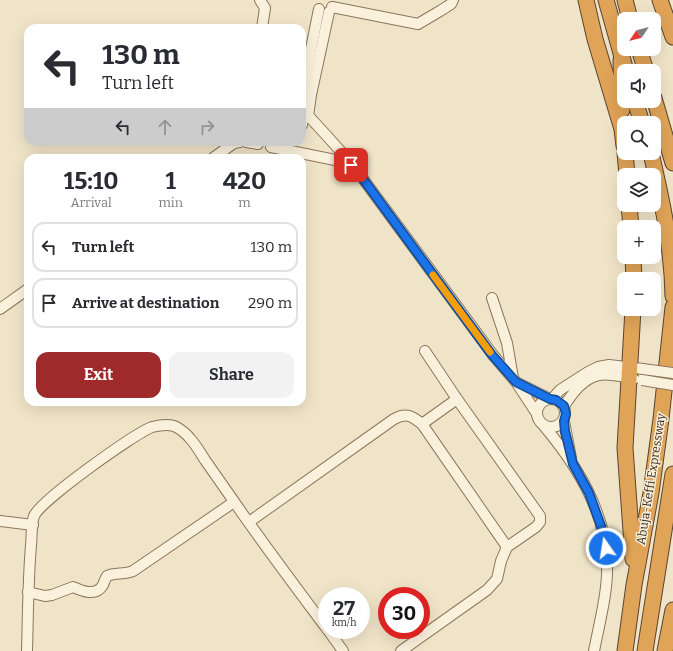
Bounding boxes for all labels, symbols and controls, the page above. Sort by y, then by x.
north arrow [617,12,661,56]
map controls [617,12,661,316]
text: 130 m [102,38,180,71]
icon: left [36,40,88,92]
button: sound [617,64,661,108]
text: Turn left [102,72,174,94]
icon: left [112,116,134,138]
icon: ahead [154,116,176,138]
icon: right [196,116,218,138]
button: search [617,116,661,160]
pin [334,148,368,182]
icon: arrive [340,154,362,176]
text: 15:10 [64,167,119,195]
text: 1 [165,167,176,195]
text: 420 [223,167,266,195]
button: layers [617,168,661,212]
text: Arrival [71,195,112,210]
text: min [158,195,183,210]
text: m [238,195,251,210]
button: + [617,220,661,264]
icon: left [38,236,60,258]
text: Turn left [72,238,134,256]
text: 130 m [250,238,292,256]
button: − [617,272,661,316]
icon: arrive [38,292,60,314]
text: Arrive at destination [72,294,219,312]
text: 290 m [248,294,292,312]
button: Exit [36,352,161,398]
button: Share [169,352,294,398]
street label: Abuja-Keffi Expressway [634,412,668,546]
position arrow [585,527,627,569]
speed limit sign: 30 [378,587,430,639]
text: 27 [333,596,355,620]
text: km/h [332,617,356,629]

